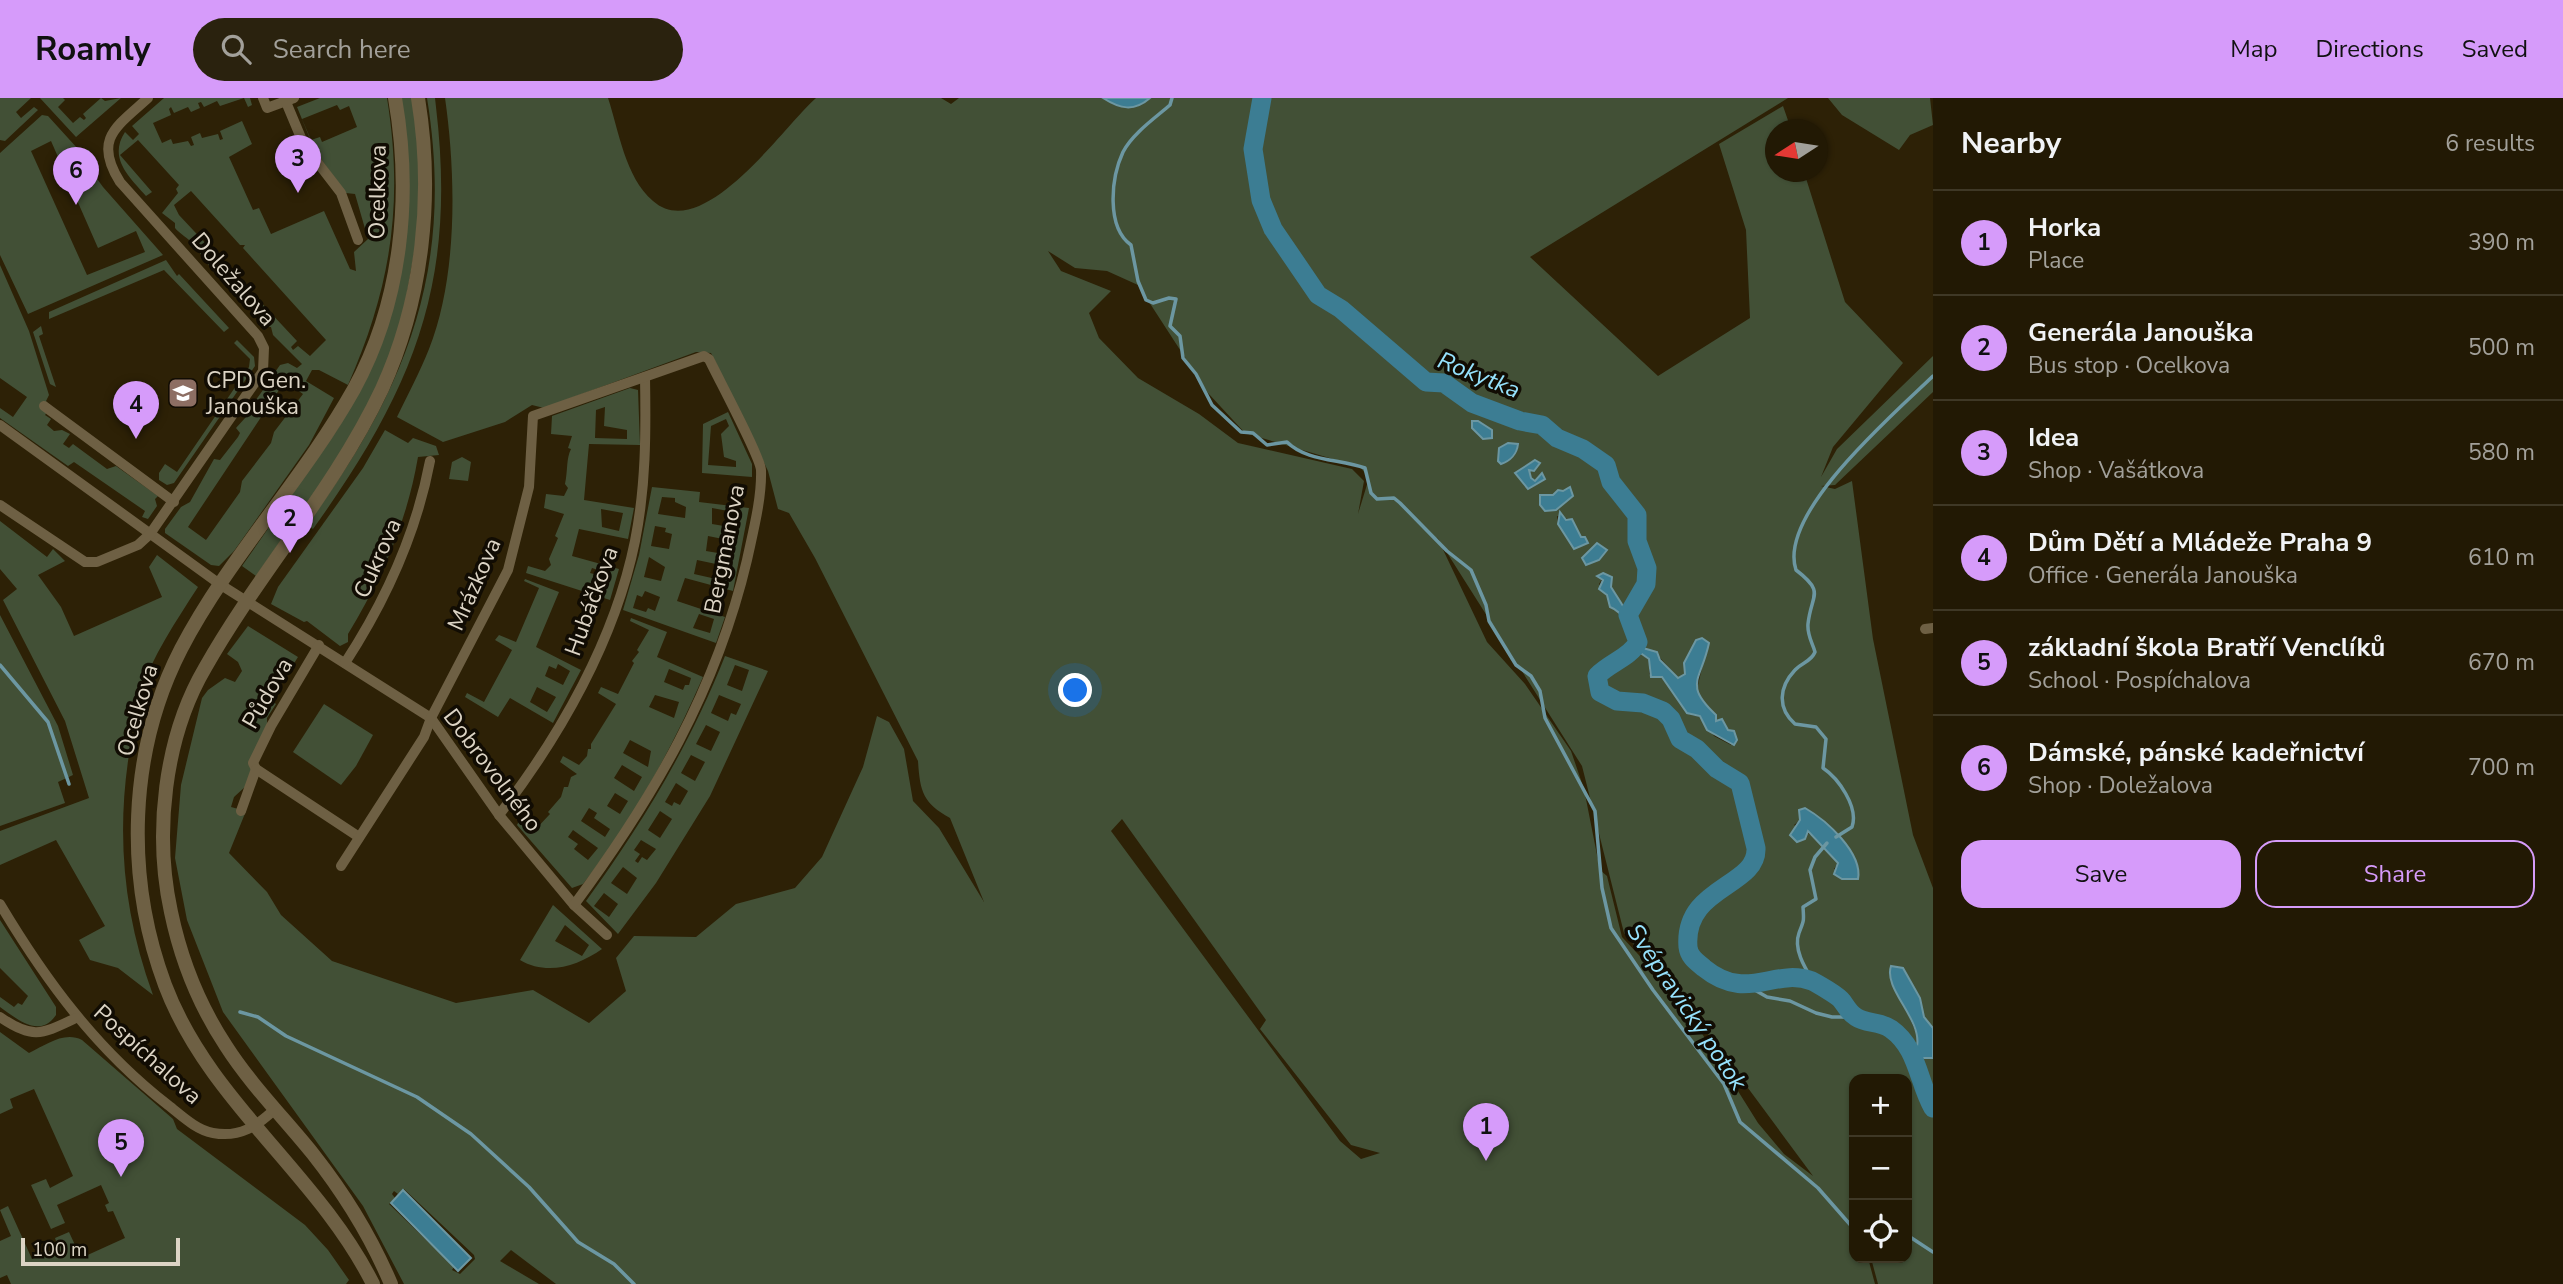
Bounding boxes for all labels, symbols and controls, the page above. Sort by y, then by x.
search box [193,18,683,81]
text: Roamly [35,27,151,72]
icon: search [217,30,255,68]
text: Search here [273,32,410,67]
text: Map [2230,33,2277,65]
text: Directions [2315,33,2424,65]
text: Saved [2462,33,2528,65]
north arrow [1765,119,1828,182]
text: Nearby [1961,123,2061,164]
text: 6 results [2445,128,2535,159]
pin: 3 [275,135,321,193]
street label: Ocelkova [361,144,394,240]
pin: 6 [53,147,99,205]
text: Horka [2028,210,2101,245]
street label: Doležalova [184,226,283,333]
text: 1 [1977,227,1991,258]
text: 390 m [2468,227,2535,258]
text: Place [2028,245,2084,276]
text: Generála Janouška [2028,315,2254,350]
text: 2 [1977,332,1991,363]
text: 500 m [2468,332,2535,363]
water label: Rokytka [1433,344,1525,406]
text: Bus stop · Ocelkova [2028,350,2230,381]
place label: CPD Gen. Janouška [205,365,306,422]
school or university icon: CPD Gen. Janouška [166,376,200,410]
pin: 4 [113,381,159,439]
text: Idea [2028,420,2079,455]
text: 3 [1977,437,1991,468]
text: 580 m [2468,437,2535,468]
text: Shop · Vašátkova [2028,455,2204,486]
street label: Bergmanova [697,482,752,616]
pin: 2 [267,495,313,553]
street label: Cukrova [346,513,409,603]
text: Dům Dětí a Mládeže Praha 9 [2028,525,2372,560]
street label: Mrázkova [440,533,509,635]
street label: Hubáčkova [557,542,626,660]
text: 4 [1977,542,1991,573]
text: 610 m [2468,542,2535,573]
text: Office · Generála Janouška [2028,560,2298,591]
text: základní škola Bratří Venclíků [2028,630,2385,665]
text: 5 [1977,647,1991,678]
text: 670 m [2468,647,2535,678]
street label: Půdova [235,652,300,734]
street label: Ocelkova [110,660,165,760]
text: School · Pospíchalova [2028,665,2251,696]
your location [1058,673,1092,707]
street label: Dobrovolného [436,703,549,838]
text: Dámské, pánské kadeřnictví [2028,735,2364,770]
text: 6 [1977,752,1991,783]
text: 700 m [2468,752,2535,783]
text: Shop · Doležalova [2028,770,2213,801]
button: Save [1961,840,2241,908]
button: Share [2255,840,2535,908]
water label: Svépravický potok [1619,917,1755,1097]
street label: Pospíchalova [87,997,208,1111]
map controls [1849,1074,1912,1263]
button: + [1849,1074,1912,1137]
pin: 1 [1463,1103,1509,1161]
pin: 5 [98,1119,144,1177]
button: − [1849,1137,1912,1200]
button: locate [1849,1200,1912,1263]
scale bar [21,1235,180,1267]
text: 100 m [32,1237,87,1263]

